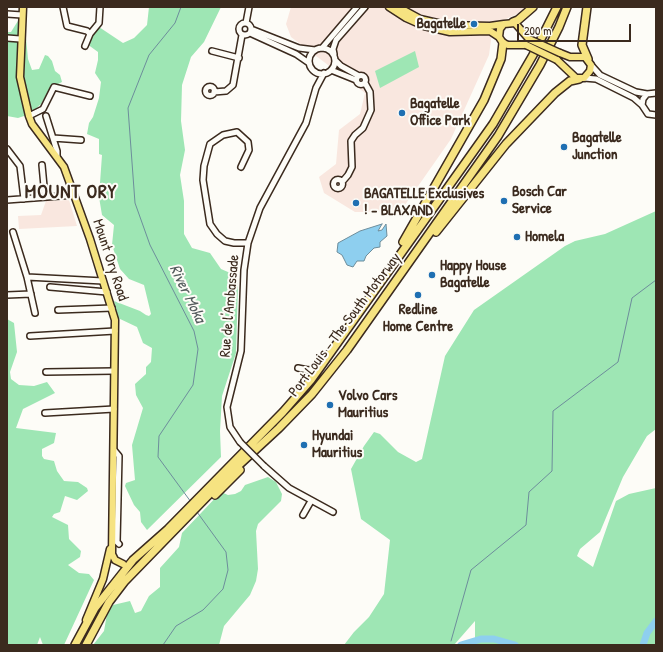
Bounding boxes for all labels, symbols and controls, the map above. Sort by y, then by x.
place label: Bagatelle [416,15,466,33]
scale bar [519,16,633,42]
marker: Bagatelle [469,19,479,29]
text: 200 m [524,22,551,39]
place label: Bagatelle Office Park [410,95,470,130]
marker: Bagatelle Office Park [397,108,407,118]
place label: Bagatelle Junction [572,129,622,164]
marker: Bagatelle Junction [559,142,569,152]
district label: MOUNT ORY [25,182,117,204]
place label: Bosch Car Service [512,183,567,218]
place label: BAGATELLE Exclusives ! - BLAXAND [364,185,484,220]
marker: Bosch Car Service [499,196,509,206]
marker: BAGATELLE Exclusives ! - BLAXAND [351,198,361,208]
street label: Mount Ory Road [88,217,132,303]
place label: Homela [525,228,564,246]
marker: Homela [512,232,522,242]
street label: Port Louis – The South Motorway [285,250,405,400]
street label: Rue de l'Ambassade [217,254,243,358]
place label: Happy House Bagatelle [440,257,506,292]
water label: River Moka [165,262,209,326]
marker: Happy House Bagatelle [427,270,437,280]
marker: Redline Home Centre [413,290,423,300]
place label: Redline Home Centre [383,301,453,336]
place label: Volvo Cars Mauritius [338,387,398,422]
marker: Volvo Cars Mauritius [325,400,335,410]
place label: Hyundai Mauritius [312,427,362,462]
marker: Hyundai Mauritius [299,440,309,450]

